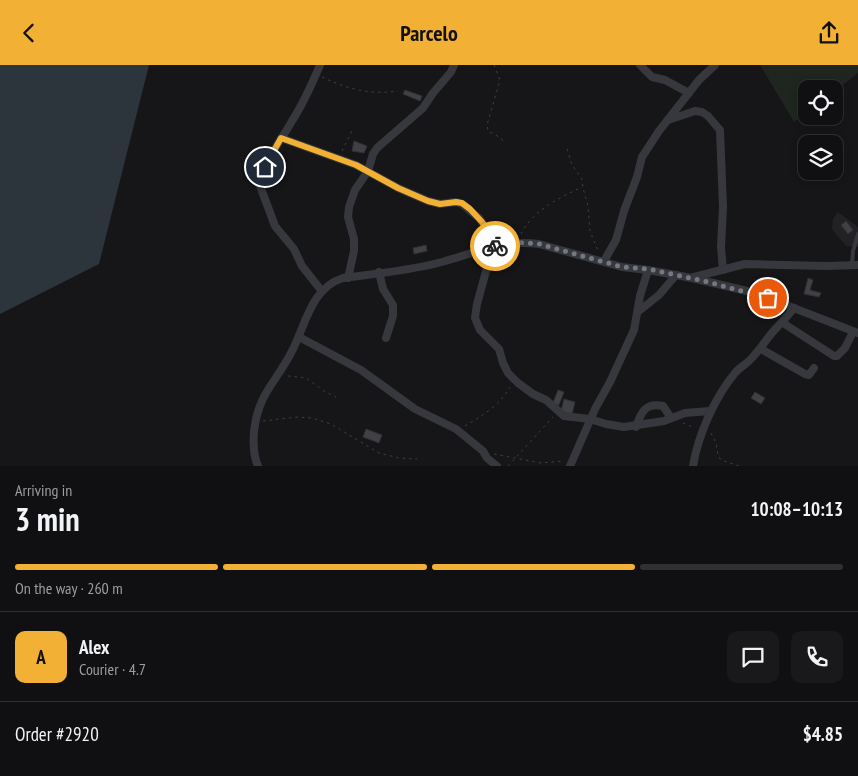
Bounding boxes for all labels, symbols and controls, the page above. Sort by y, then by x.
icon: back [15,19,43,47]
text: Parcelo [400,19,458,47]
icon: share [815,19,843,47]
map controls [798,80,843,180]
button: locate [798,80,843,125]
button: layers [798,135,843,180]
pin [244,146,286,188]
icon: home [251,153,279,181]
courier [470,221,520,271]
icon: bike [481,232,509,260]
pin [747,277,789,319]
icon: bag [754,284,782,312]
text: Arriving in [15,480,72,500]
text: 10:08–10:13 [750,497,843,521]
text: 3 min [15,498,80,540]
text: On the way · 260 m [15,578,123,598]
button: chat [727,631,779,683]
button: phone [791,631,843,683]
text: Alex [79,635,109,659]
text: A [36,645,46,669]
text: Courier · 4.7 [79,659,146,679]
text: Order #2920 [15,722,99,746]
text: $4.85 [803,722,843,746]

